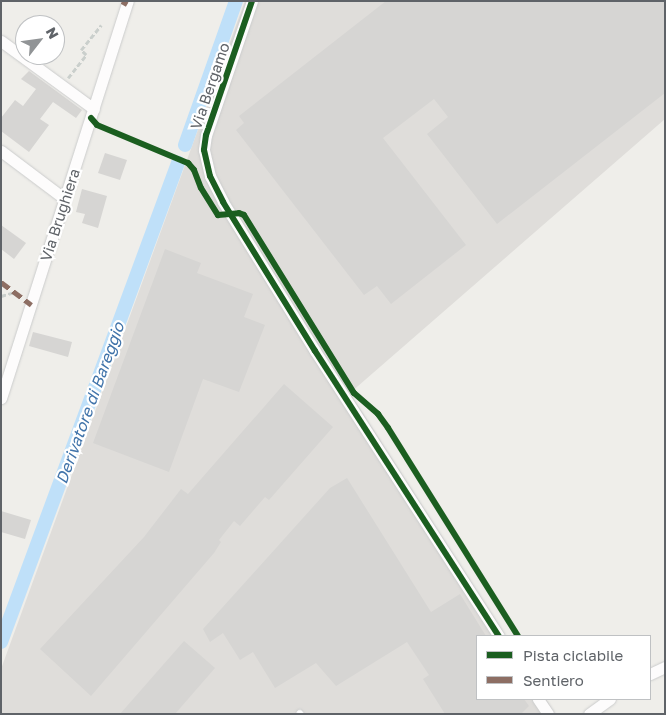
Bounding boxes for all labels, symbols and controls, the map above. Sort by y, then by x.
north arrow [15,15,65,65]
text: N [43,24,63,42]
street label: Via Bergamo [187,40,233,132]
street label: Via Brughiera [37,166,83,264]
water label: Derivatore di Bareggio [52,320,128,486]
legend [476,635,651,700]
text: Pista ciclabile [523,646,623,664]
text: Sentiero [523,671,584,689]

